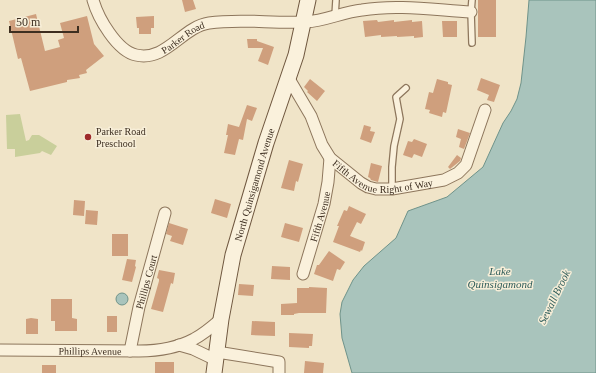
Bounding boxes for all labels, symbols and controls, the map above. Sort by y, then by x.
scale bar [10,8,78,34]
text: 50 m [16,15,41,29]
street label: Parker Road [159,19,206,56]
place label: Parker Road Preschool [96,126,146,149]
street label: North Quinsigamond Avenue [232,126,277,242]
marker: Parker Road Preschool [83,132,93,142]
street label: Fifth Avenue Right of Way [331,158,434,195]
street label: Fifth Avenue [308,190,332,243]
street label: Phillips Court [134,253,159,310]
water label: Lake Quinsigamond [468,265,533,290]
water label: Sewall Brook [536,267,573,326]
street label: Phillips Avenue [58,345,122,357]

